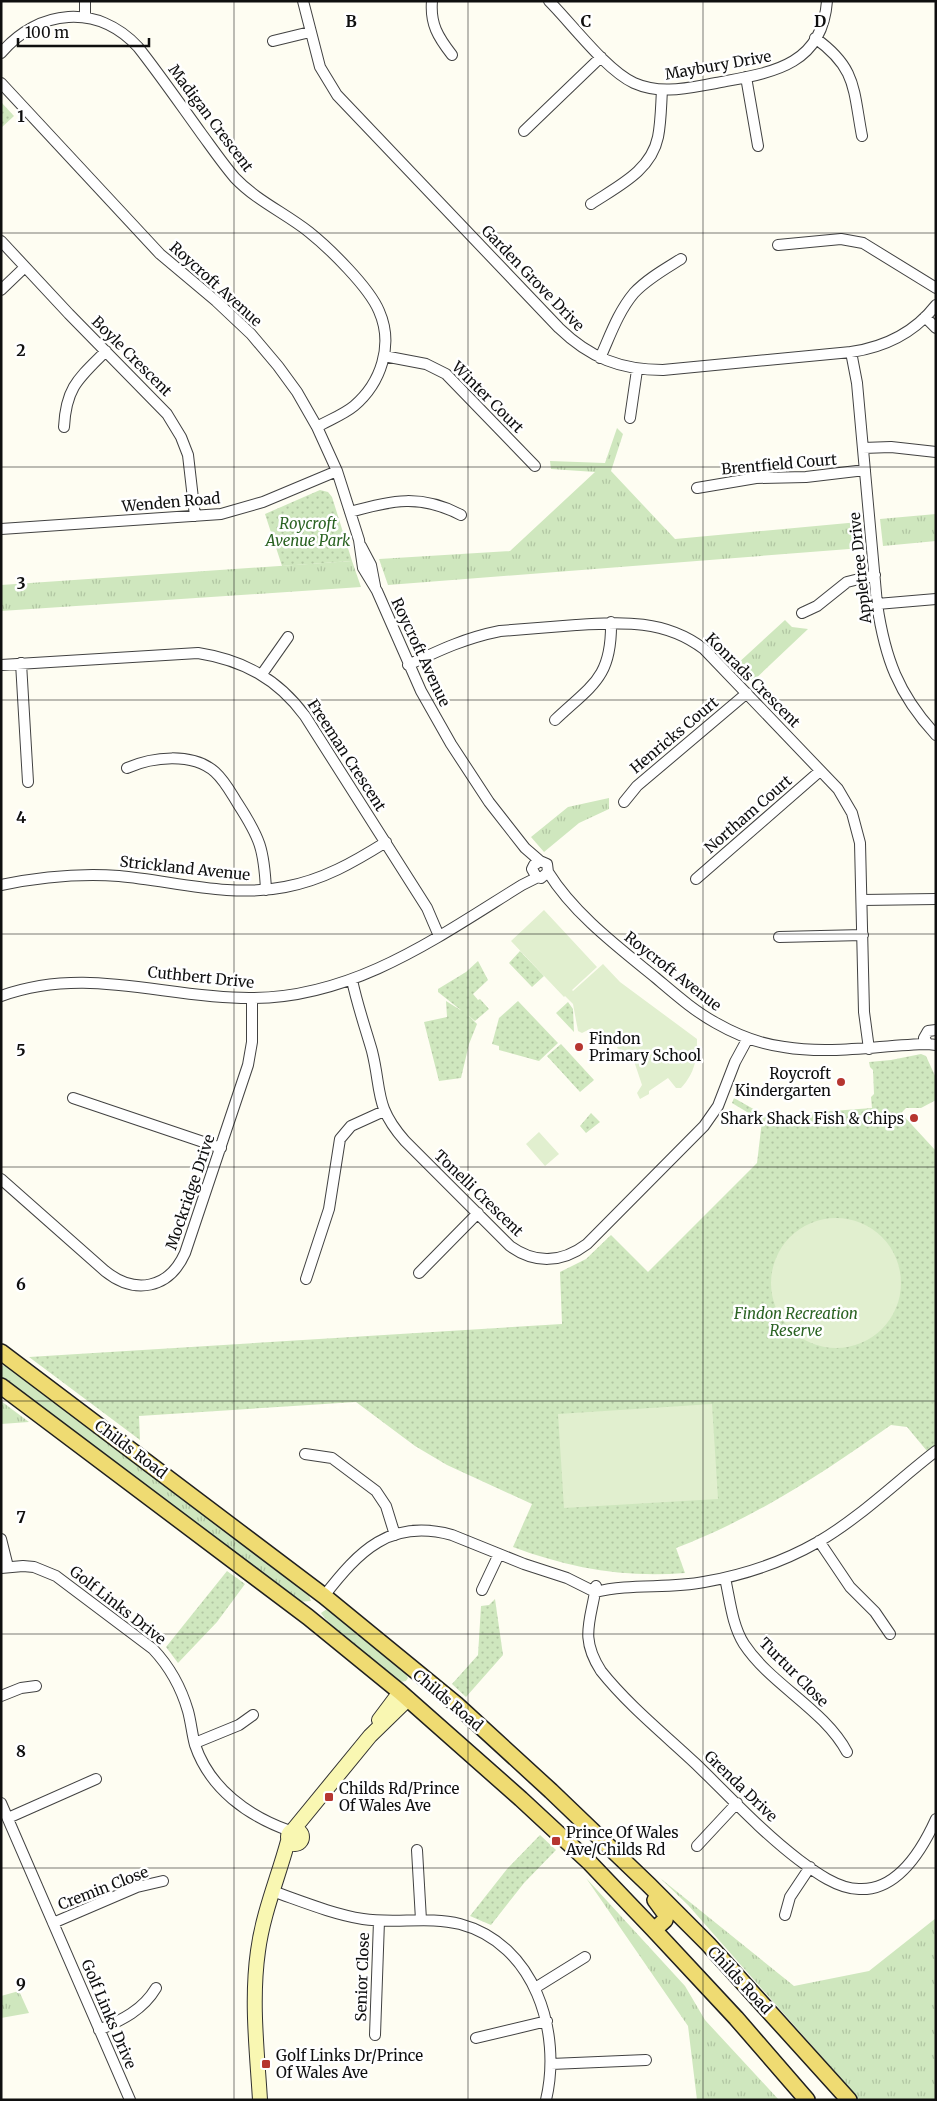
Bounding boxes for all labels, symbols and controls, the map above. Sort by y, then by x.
text: B [345,11,357,31]
text: C [581,11,591,31]
text: D [814,11,826,31]
scale bar [18,15,149,47]
text: 100 m [25,23,69,42]
street label: Maybury Drive [663,46,773,84]
street label: Madigan Crescent [164,61,258,176]
text: 1 [17,106,25,126]
street label: Garden Grove Drive [478,221,589,335]
street label: Roycroft Avenue [166,237,266,331]
street label: Boyle Crescent [88,312,176,400]
text: 2 [16,340,26,360]
street label: Winter Court [448,357,528,437]
street label: Brentfield Court [720,449,838,479]
street label: Wenden Road [120,488,221,516]
street label: Appletree Drive [845,511,875,626]
park label: Roycroft Avenue Park [265,514,351,550]
text: 3 [16,573,26,593]
street label: Roycroft Avenue [387,595,455,710]
street label: Konrads Crescent [702,629,804,731]
street label: Henricks Court [626,693,722,777]
street label: Freeman Crescent [304,695,390,815]
street label: Northam Court [700,771,796,857]
text: 4 [16,807,26,827]
street label: Strickland Avenue [119,852,251,884]
street label: Roycroft Avenue [621,927,725,1015]
street label: Cuthbert Drive [147,962,255,992]
place label: Findon Primary School [589,1029,702,1065]
text: 5 [16,1040,26,1060]
marker: Findon Primary School [573,1041,585,1053]
place label: Roycroft Kindergarten [735,1064,831,1100]
marker: Roycroft Kindergarten [835,1076,847,1088]
place label: Shark Shack Fish & Chips [720,1109,904,1128]
marker: Shark Shack Fish & Chips [908,1112,920,1124]
street label: Mockridge Drive [161,1132,219,1252]
street label: Tonelli Crescent [431,1146,528,1240]
text: 6 [16,1274,26,1294]
park label: Findon Recreation Reserve [733,1304,858,1340]
street label: Childs Road [91,1416,171,1482]
text: 7 [16,1507,26,1527]
street label: Golf Links Drive [66,1561,170,1649]
street label: Turtur Close [755,1633,833,1711]
street label: Childs Road [409,1665,487,1735]
text: 8 [16,1741,26,1761]
street label: Grenda Drive [700,1746,782,1826]
place label: Childs Rd/Prince Of Wales Ave [339,1779,459,1815]
marker: Childs Rd/Prince Of Wales Ave [323,1791,335,1803]
place label: Prince Of Wales Ave/Childs Rd [565,1823,679,1859]
marker: Prince Of Wales Ave/Childs Rd [550,1835,562,1847]
street label: Cremin Close [55,1862,151,1914]
street label: Senior Close [351,1932,373,2022]
street label: Childs Road [704,1942,776,2018]
street label: Golf Links Drive [77,1956,141,2072]
text: 9 [16,1974,26,1994]
place label: Golf Links Dr/Prince Of Wales Ave [276,2046,423,2082]
marker: Golf Links Dr/Prince Of Wales Ave [260,2058,272,2070]

